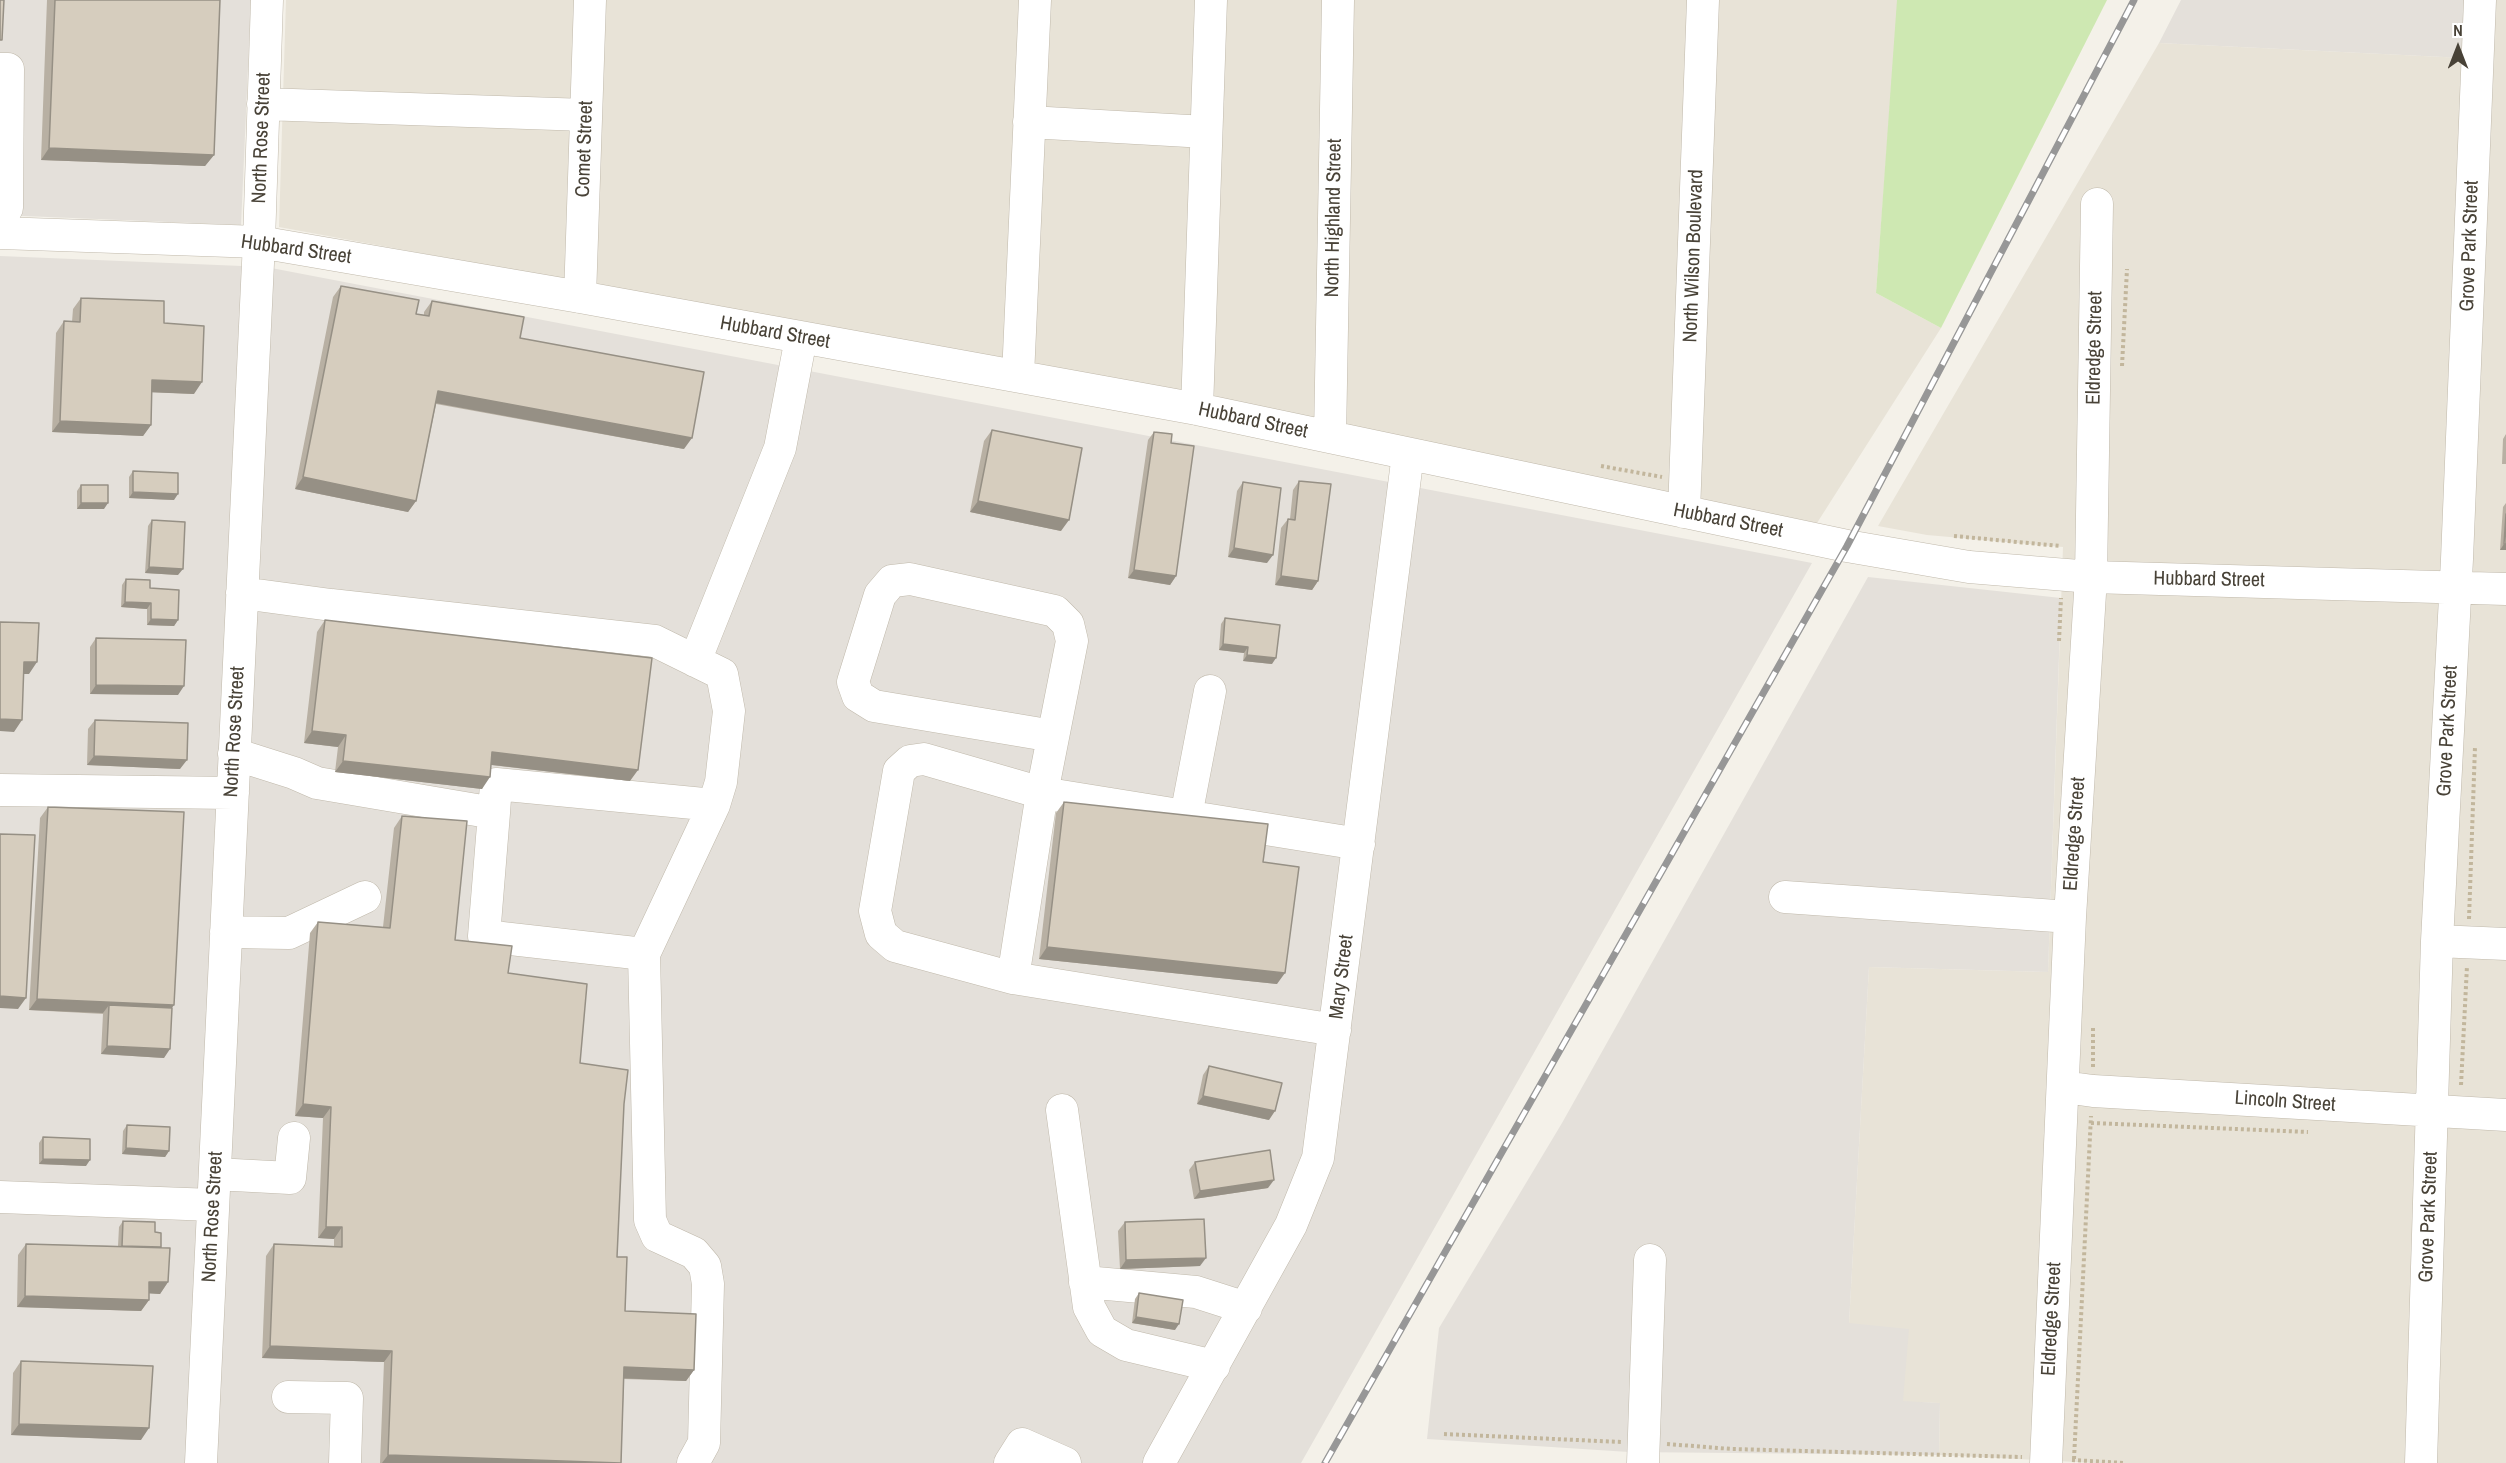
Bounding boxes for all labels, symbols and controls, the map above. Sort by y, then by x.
north arrow [2428,18,2488,78]
text: N [2453,19,2463,41]
street label: North Rose Street [248,72,276,204]
street label: Comet Street [571,100,599,198]
street label: North Highland Street [1321,138,1347,298]
street label: North Wilson Boulevard [1679,169,1709,343]
street label: Grove Park Street [2456,180,2484,312]
street label: Hubbard Street [239,230,353,270]
street label: Eldredge Street [2082,291,2108,405]
street label: Hubbard Street [718,312,832,354]
street label: Hubbard Street [1196,398,1310,444]
street label: Hubbard Street [1671,499,1785,543]
street label: Hubbard Street [2153,567,2265,593]
street label: Grove Park Street [2433,665,2463,797]
street label: North Rose Street [220,666,250,798]
street label: Eldredge Street [2059,776,2091,892]
street label: Mary Street [1325,933,1359,1021]
street label: Lincoln Street [2234,1086,2336,1118]
street label: North Rose Street [198,1151,228,1283]
street label: Grove Park Street [2415,1151,2443,1283]
street label: Eldredge Street [2037,1261,2067,1377]

